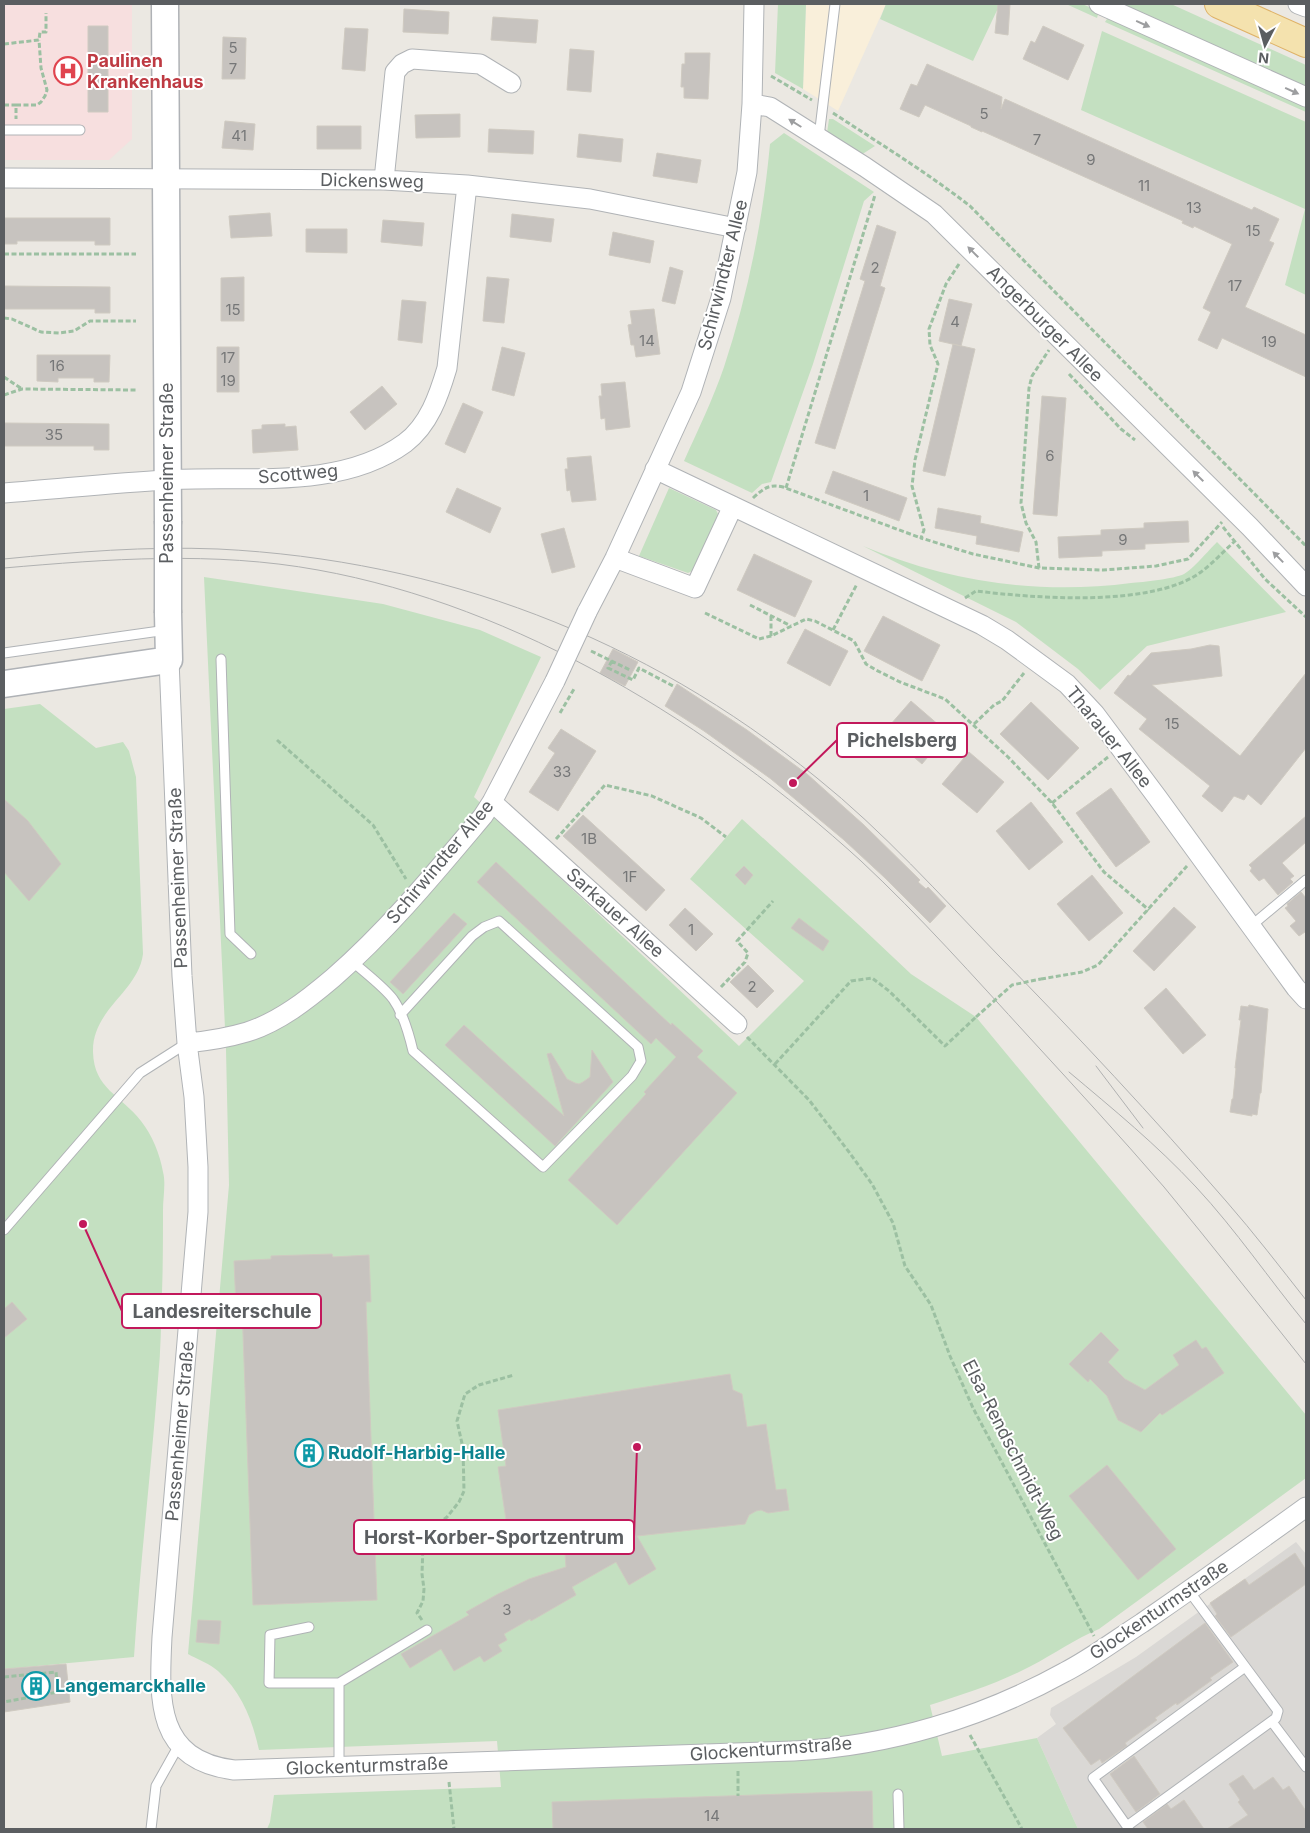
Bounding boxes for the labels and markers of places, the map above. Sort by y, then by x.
place label: Paulinen Krankenhaus [87,50,204,92]
hospital icon: Paulinen Krankenhaus [53,56,83,86]
callout: Pichelsberg [837,723,967,757]
callout: Landesreiterschule [122,1294,321,1328]
building icon: Rudolf-Harbig-Halle [294,1438,324,1468]
place label: Rudolf-Harbig-Halle [328,1442,506,1463]
callout: Horst-Korber-Sportzentrum [354,1520,634,1554]
building icon: Langemarckhalle [21,1671,51,1701]
place label: Langemarckhalle [55,1675,206,1696]

